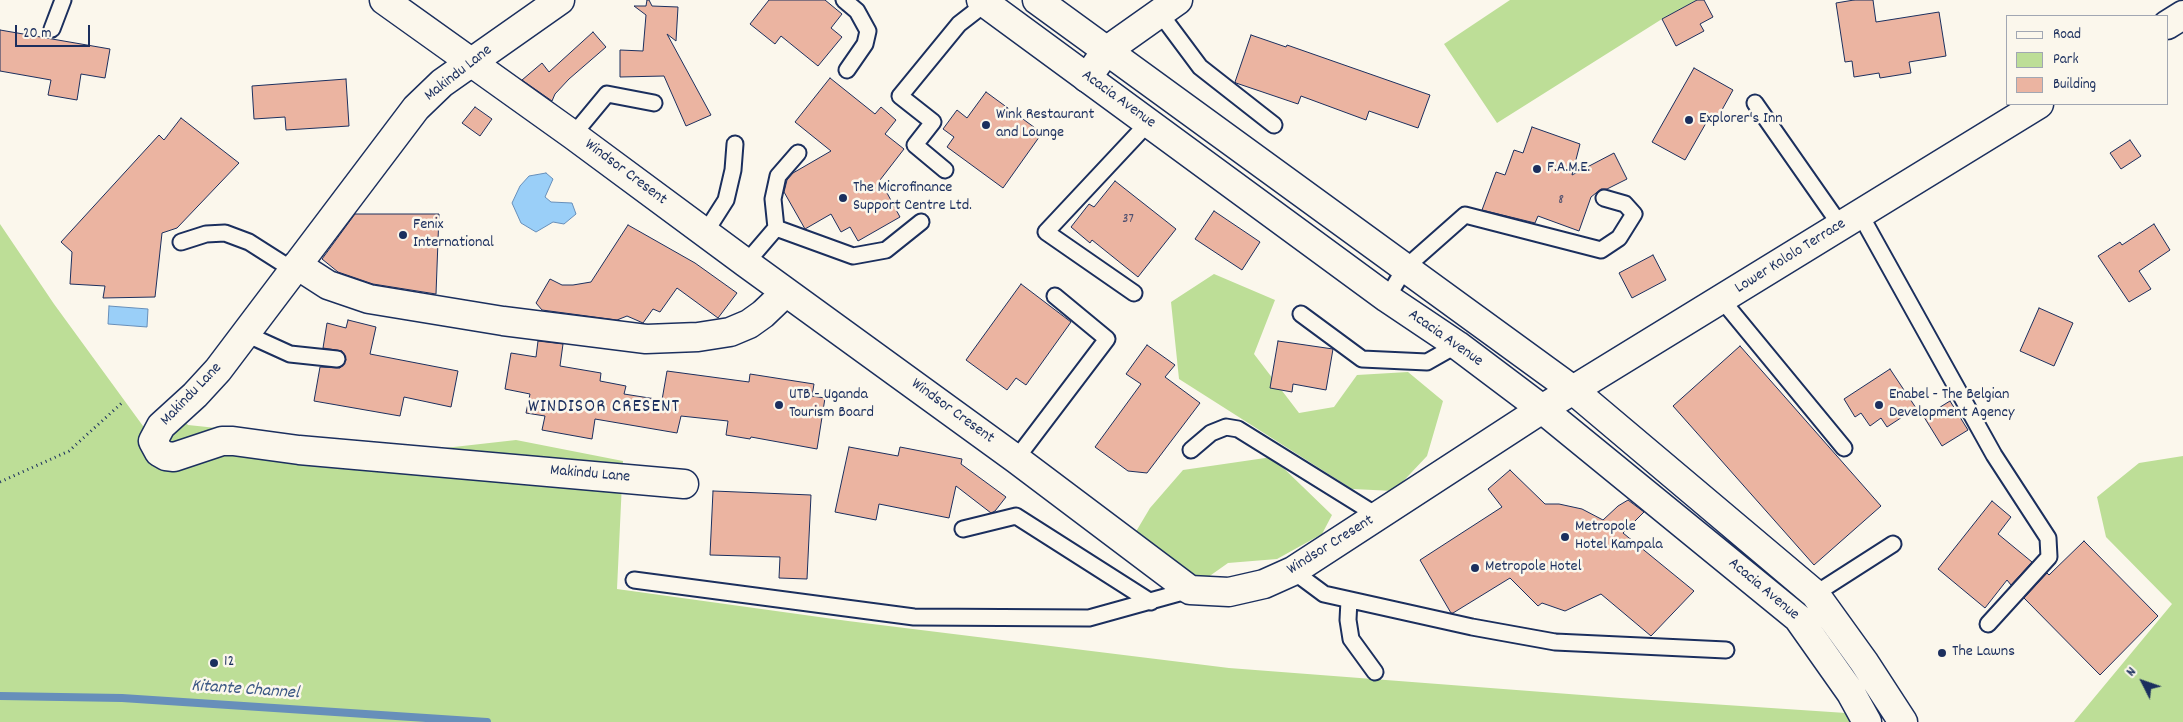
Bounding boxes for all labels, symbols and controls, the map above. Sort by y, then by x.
scale bar [18,15,92,47]
legend [2006,15,2168,105]
text: 20 m [23,23,51,45]
text: Road [2053,24,2081,46]
street label: Makindu Lane [421,42,497,106]
text: Park [2053,49,2079,71]
street label: Acacia Avenue [1077,67,1159,133]
text: Building [2053,74,2096,96]
place label: Wink Restaurant and Lounge [996,106,1094,144]
place label: Explorer's Inn [1699,110,1783,130]
marker: Explorer's Inn [1683,114,1695,126]
marker: Wink Restaurant and Lounge [980,119,992,131]
street label: Windsor Cresent [580,136,670,210]
place label: F.A.M.E. [1547,159,1590,179]
marker: F.A.M.E. [1531,163,1543,175]
place label: The Microfinance Support Centre Ltd. [853,179,972,217]
marker: The Microfinance Support Centre Ltd. [837,192,849,204]
house number: 8 [1558,193,1564,209]
house number: 37 [1122,212,1134,228]
street label: Lower Kololo Terrace [1732,215,1850,299]
place label: Fenix International [413,216,494,254]
marker: Fenix International [397,229,409,241]
street label: Acacia Avenue [1404,306,1486,372]
street label: Makindu Lane [157,359,227,431]
street label: Windsor Cresent [907,375,997,449]
place label: UTB - Uganda Tourism Board [789,386,874,424]
place label: Enabel - The Belgian Development Agency [1889,386,2014,424]
district label: WINDISOR CRESENT [526,397,682,419]
marker: UTB - Uganda Tourism Board [773,399,785,411]
marker: Enabel - The Belgian Development Agency [1873,399,1885,411]
street label: Makindu Lane [549,462,631,488]
street label: Windsor Cresent [1284,512,1378,580]
place label: Metropole Hotel Kampala [1575,518,1663,556]
marker: Metropole Hotel Kampala [1559,531,1571,543]
street label: Acacia Avenue [1724,555,1802,625]
place label: Metropole Hotel [1485,558,1581,578]
marker: Metropole Hotel [1469,562,1481,574]
place label: The Lawns [1952,643,2015,663]
marker: The Lawns [1936,647,1948,659]
place label: 12 [224,653,234,673]
marker: 12 [208,657,220,669]
north arrow [2118,657,2168,707]
text: N [2122,663,2141,681]
water label: Kitante Channel [190,676,300,706]

